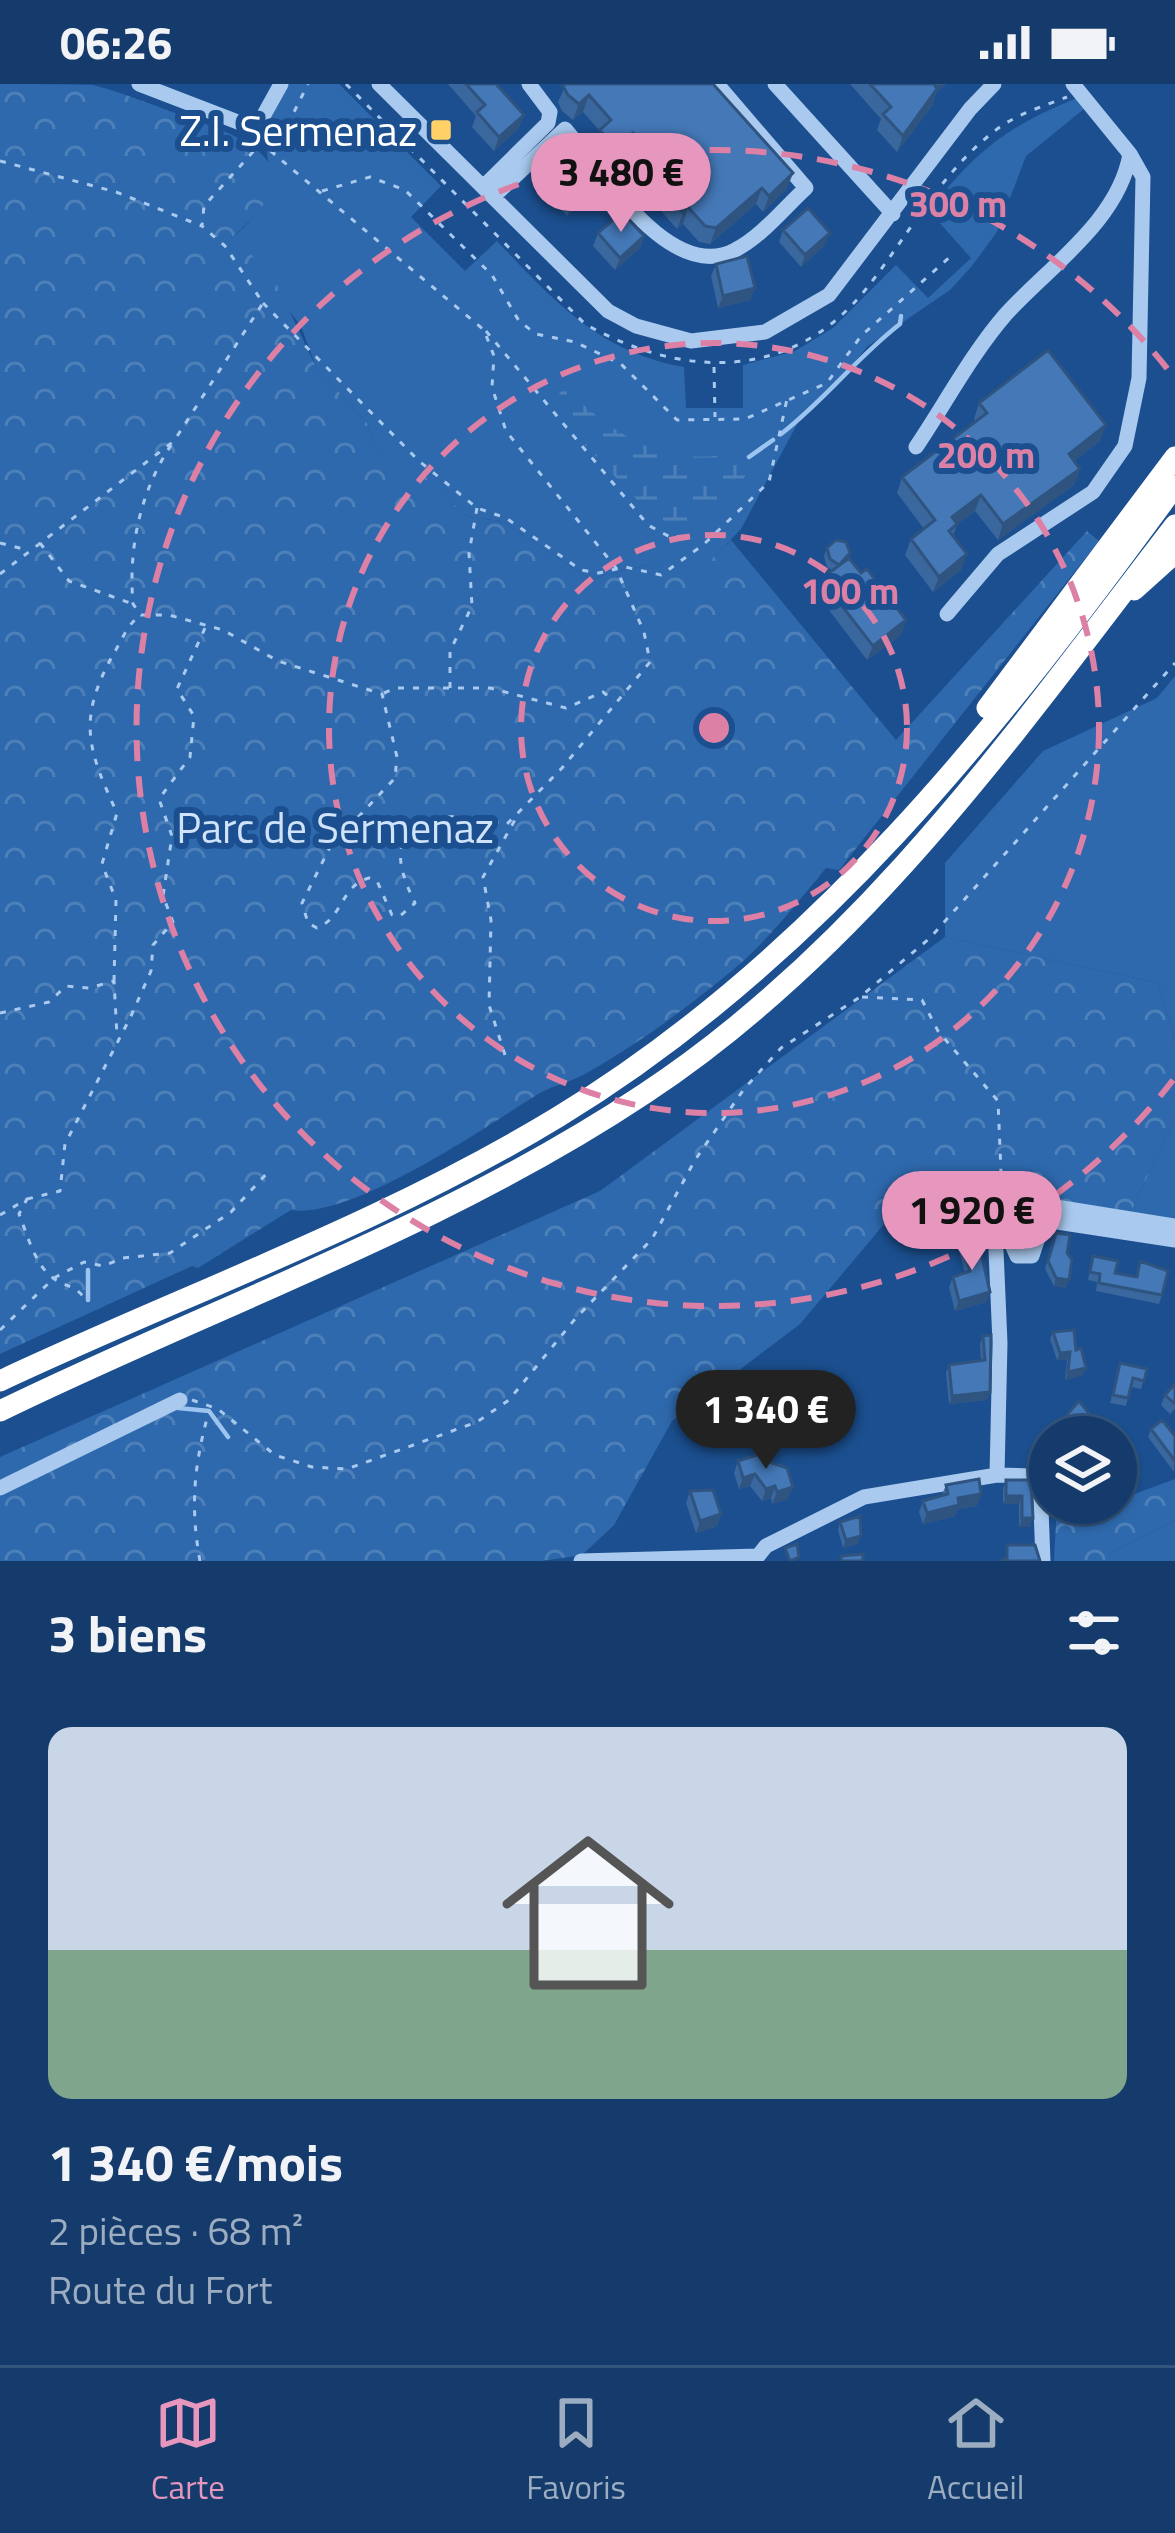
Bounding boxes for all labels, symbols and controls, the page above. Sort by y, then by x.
text: 06:26 [60,8,172,76]
place label: Z.I. Sermenaz [179,98,417,162]
marker: Z.I. Sermenaz [428,117,454,143]
pin: 3 480 € [510,133,732,235]
text: 3 480 € [558,142,684,201]
text: 300 m [909,176,1007,231]
text: 200 m [937,427,1035,482]
text: 100 m [801,563,899,618]
centre of rings [693,707,735,749]
park label: Parc de Sermenaz [176,795,494,859]
pin: 1 920 € [861,1171,1083,1273]
text: 1 920 € [909,1180,1035,1239]
pin: 1 340 € [655,1370,877,1472]
text: 1 340 € [703,1379,829,1438]
map controls [1029,1416,1137,1524]
button: layers [1029,1416,1137,1524]
text: 3 biens [48,1594,207,1672]
icon: filters [1061,1600,1127,1666]
icon: home [480,1805,696,2021]
text: 1 340 €/mois [48,2123,343,2201]
text: 2 pièces · 68 m² [48,2201,303,2260]
text: Route du Fort [48,2260,272,2319]
tab: Carte [151,2390,225,2512]
tab: Favoris [526,2390,626,2512]
tab: Accueil [927,2390,1024,2512]

